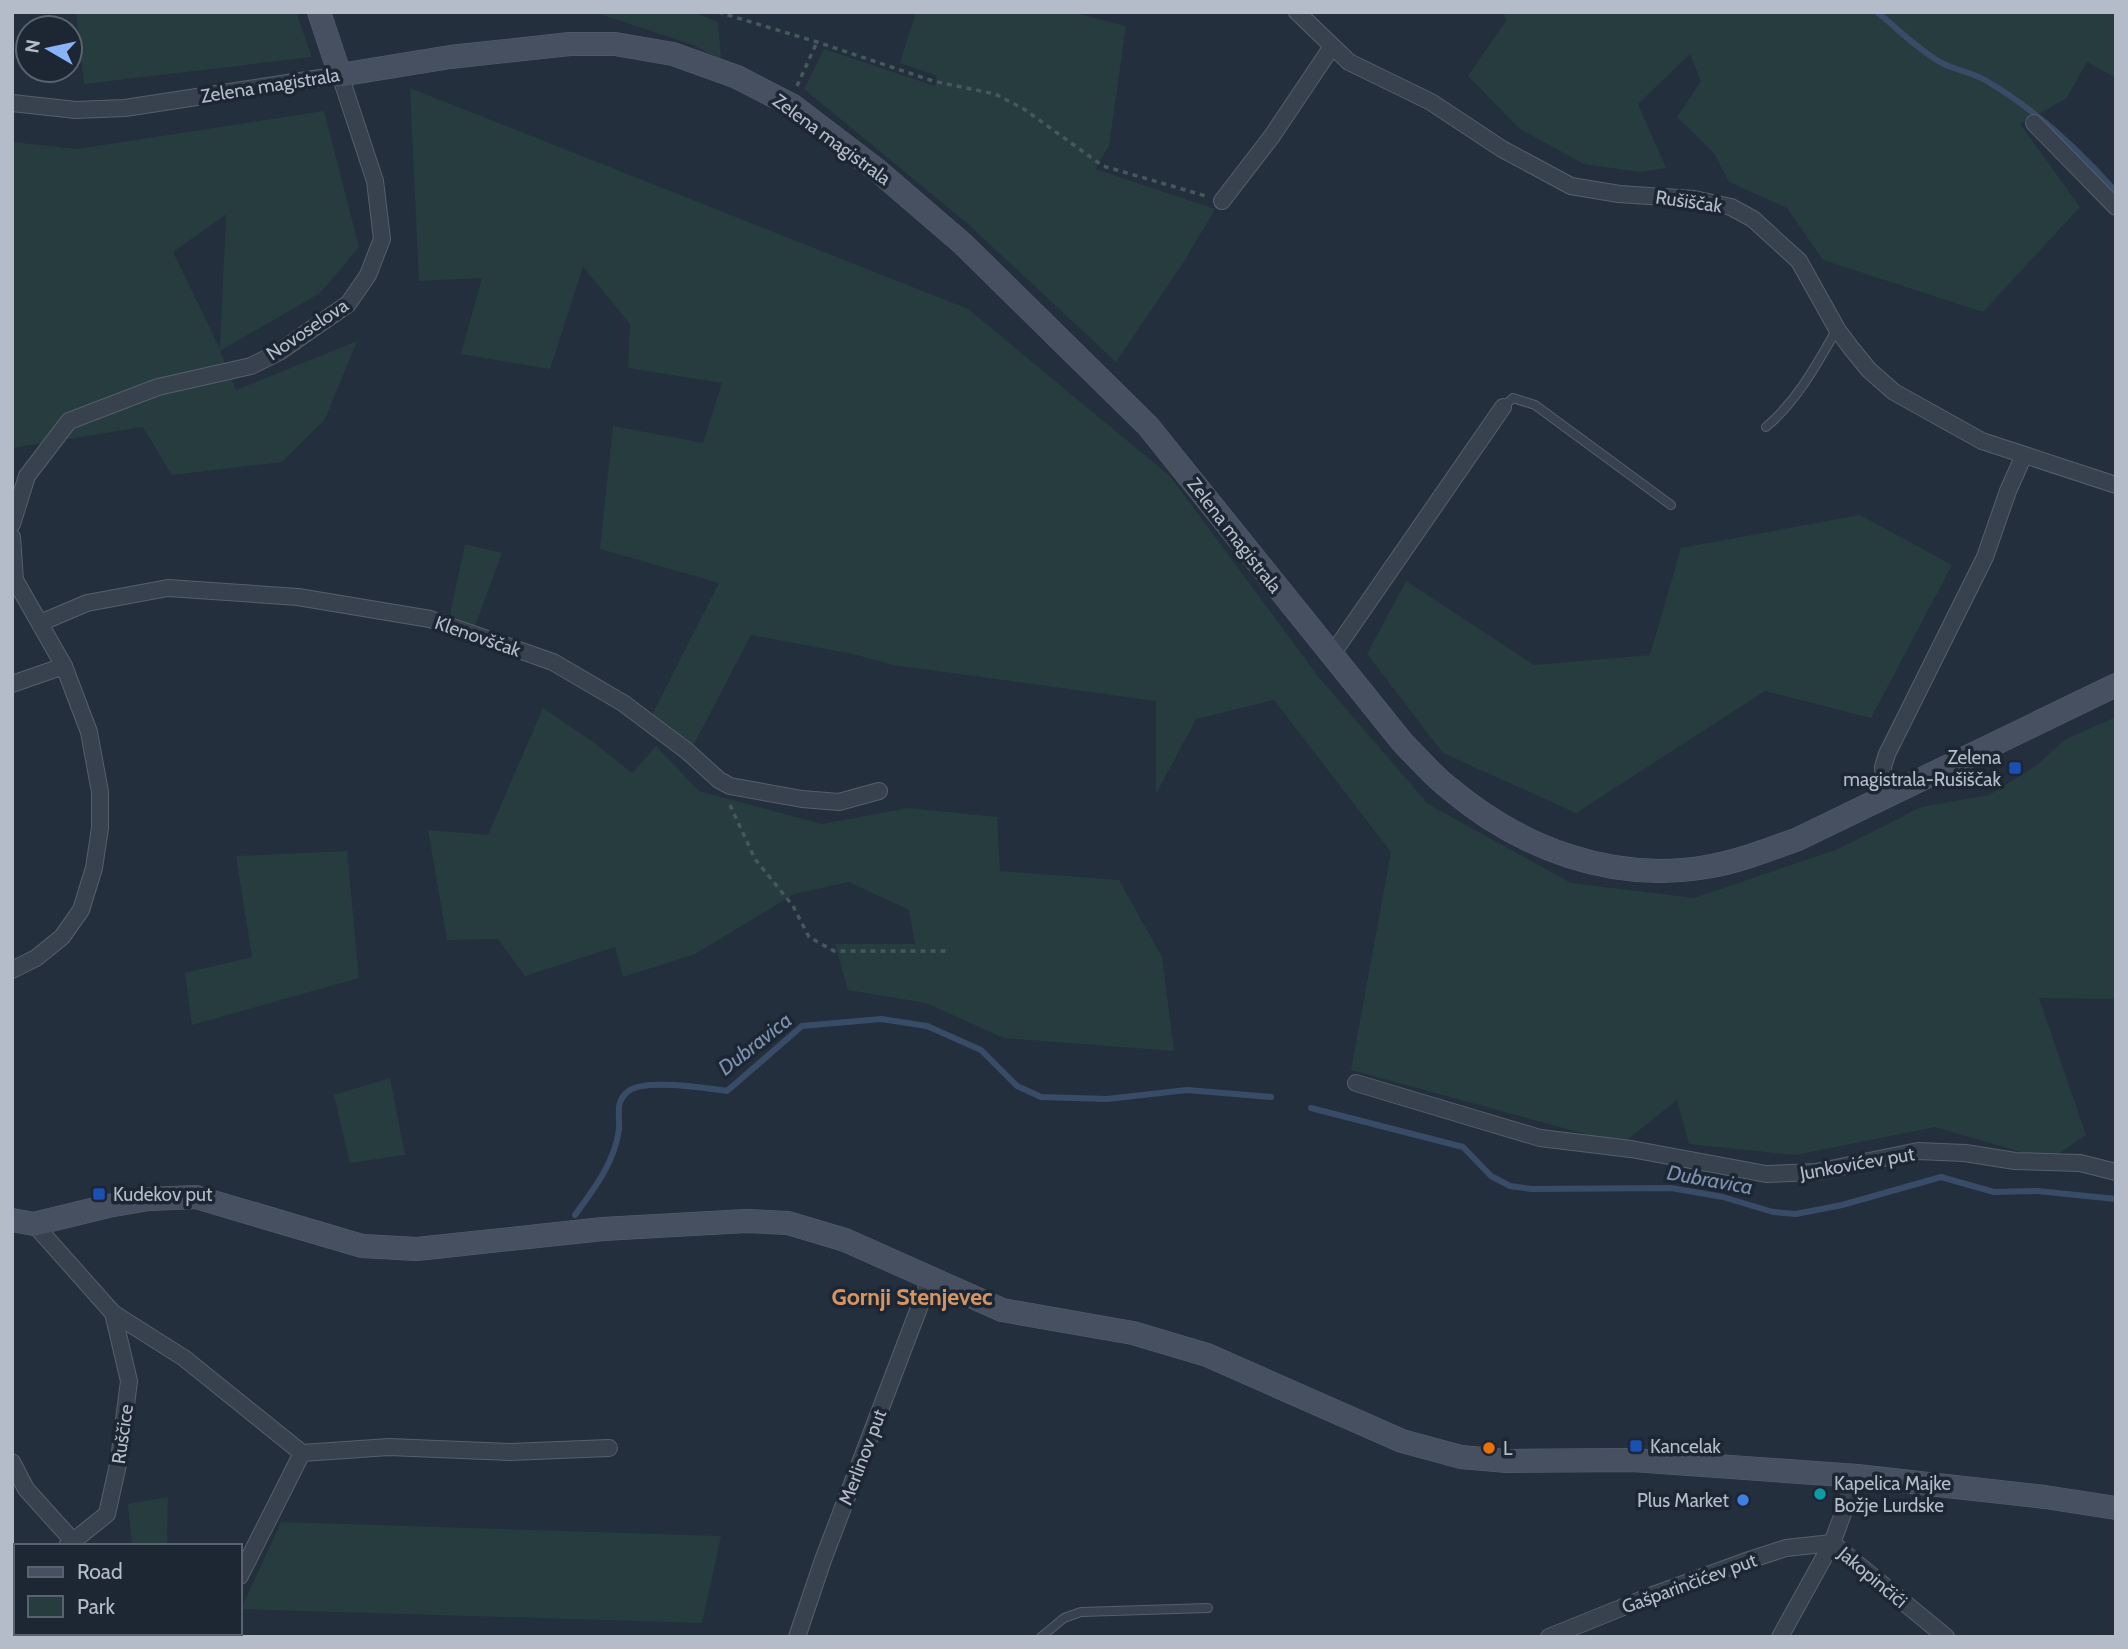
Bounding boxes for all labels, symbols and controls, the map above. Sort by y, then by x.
north arrow [14,14,84,84]
text: N [20,38,45,55]
street label: Zelena magistrala [199,63,341,108]
street label: Zelena magistrala [768,89,895,190]
street label: Rušiščak [1654,185,1724,218]
street label: Novoselova [262,294,353,365]
street label: Zelena magistrala [1182,473,1287,598]
street label: Klenovščak [432,611,524,662]
place label: Zelena magistrala-Rušiščak [1843,746,2001,791]
marker: Zelena magistrala-Rušiščak [2007,760,2023,776]
water label: Dubravica [713,1007,797,1080]
street label: Junkovićev put [1797,1142,1917,1185]
water label: Dubravica [1665,1160,1755,1199]
place label: Kudekov put [113,1183,213,1206]
marker: Kudekov put [91,1186,107,1202]
district label: Gornji Stenjevec [831,1283,993,1311]
street label: Ruščice [107,1403,138,1465]
street label: Merlinov put [834,1405,891,1508]
place label: Kancelak [1650,1435,1721,1458]
place label: L [1503,1437,1513,1460]
marker: Kancelak [1628,1438,1644,1454]
marker: L [1481,1440,1497,1456]
place label: Kapelica Majke Božje Lurdske [1834,1472,1951,1517]
marker: Kapelica Majke Božje Lurdske [1812,1486,1828,1502]
place label: Plus Market [1637,1489,1730,1512]
marker: Plus Market [1735,1492,1751,1508]
street label: Jakopinčići [1833,1541,1912,1613]
legend [14,1544,242,1635]
street label: Gašparinčićev put [1619,1548,1760,1618]
text: Road [77,1559,123,1584]
text: Park [77,1594,115,1619]

